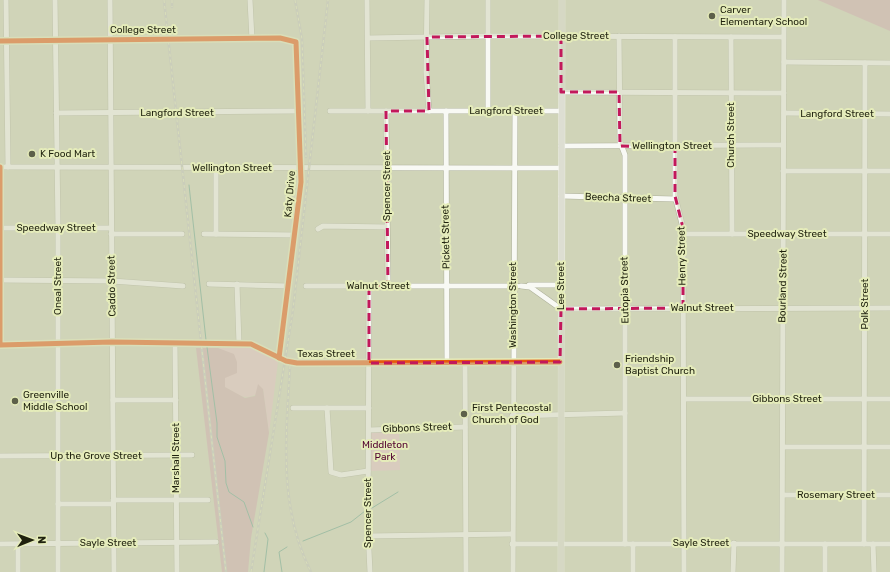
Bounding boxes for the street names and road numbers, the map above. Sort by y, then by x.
street label: College Street [110,24,176,36]
street label: College Street [543,30,609,42]
street label: Church Street [725,102,737,168]
street label: Langford Street [469,105,543,117]
street label: Langford Street [140,107,214,119]
street label: Langford Street [800,108,874,120]
street label: Wellington Street [632,140,712,152]
street label: Spencer Street [381,151,393,221]
street label: Wellington Street [192,162,272,174]
street label: Katy Drive [282,170,298,218]
street label: Beecha Street [585,191,651,205]
street label: Pickett Street [439,205,453,269]
street label: Speedway Street [16,222,96,234]
street label: Henry Street [675,226,689,286]
street label: Speedway Street [747,228,827,240]
street label: Bourland Street [776,249,790,323]
street label: Caddo Street [105,255,119,317]
street label: Eutopia Street [618,256,632,324]
street label: Oneal Street [52,257,64,315]
street label: Washington Street [507,262,519,348]
street label: Lee Street [555,262,567,310]
street label: Polk Street [859,278,871,329]
street label: Walnut Street [346,280,410,292]
street label: Walnut Street [670,302,734,314]
street label: Texas Street [297,348,355,360]
street label: Gibbons Street [752,393,822,405]
street label: Gibbons Street [382,421,452,435]
street label: Marshall Street [170,423,182,493]
street label: Up the Grove Street [50,450,142,462]
street label: Spencer Street [362,478,374,548]
street label: Rosemary Street [797,489,875,501]
street label: Sayle Street [80,537,136,549]
street label: Sayle Street [673,537,729,549]

